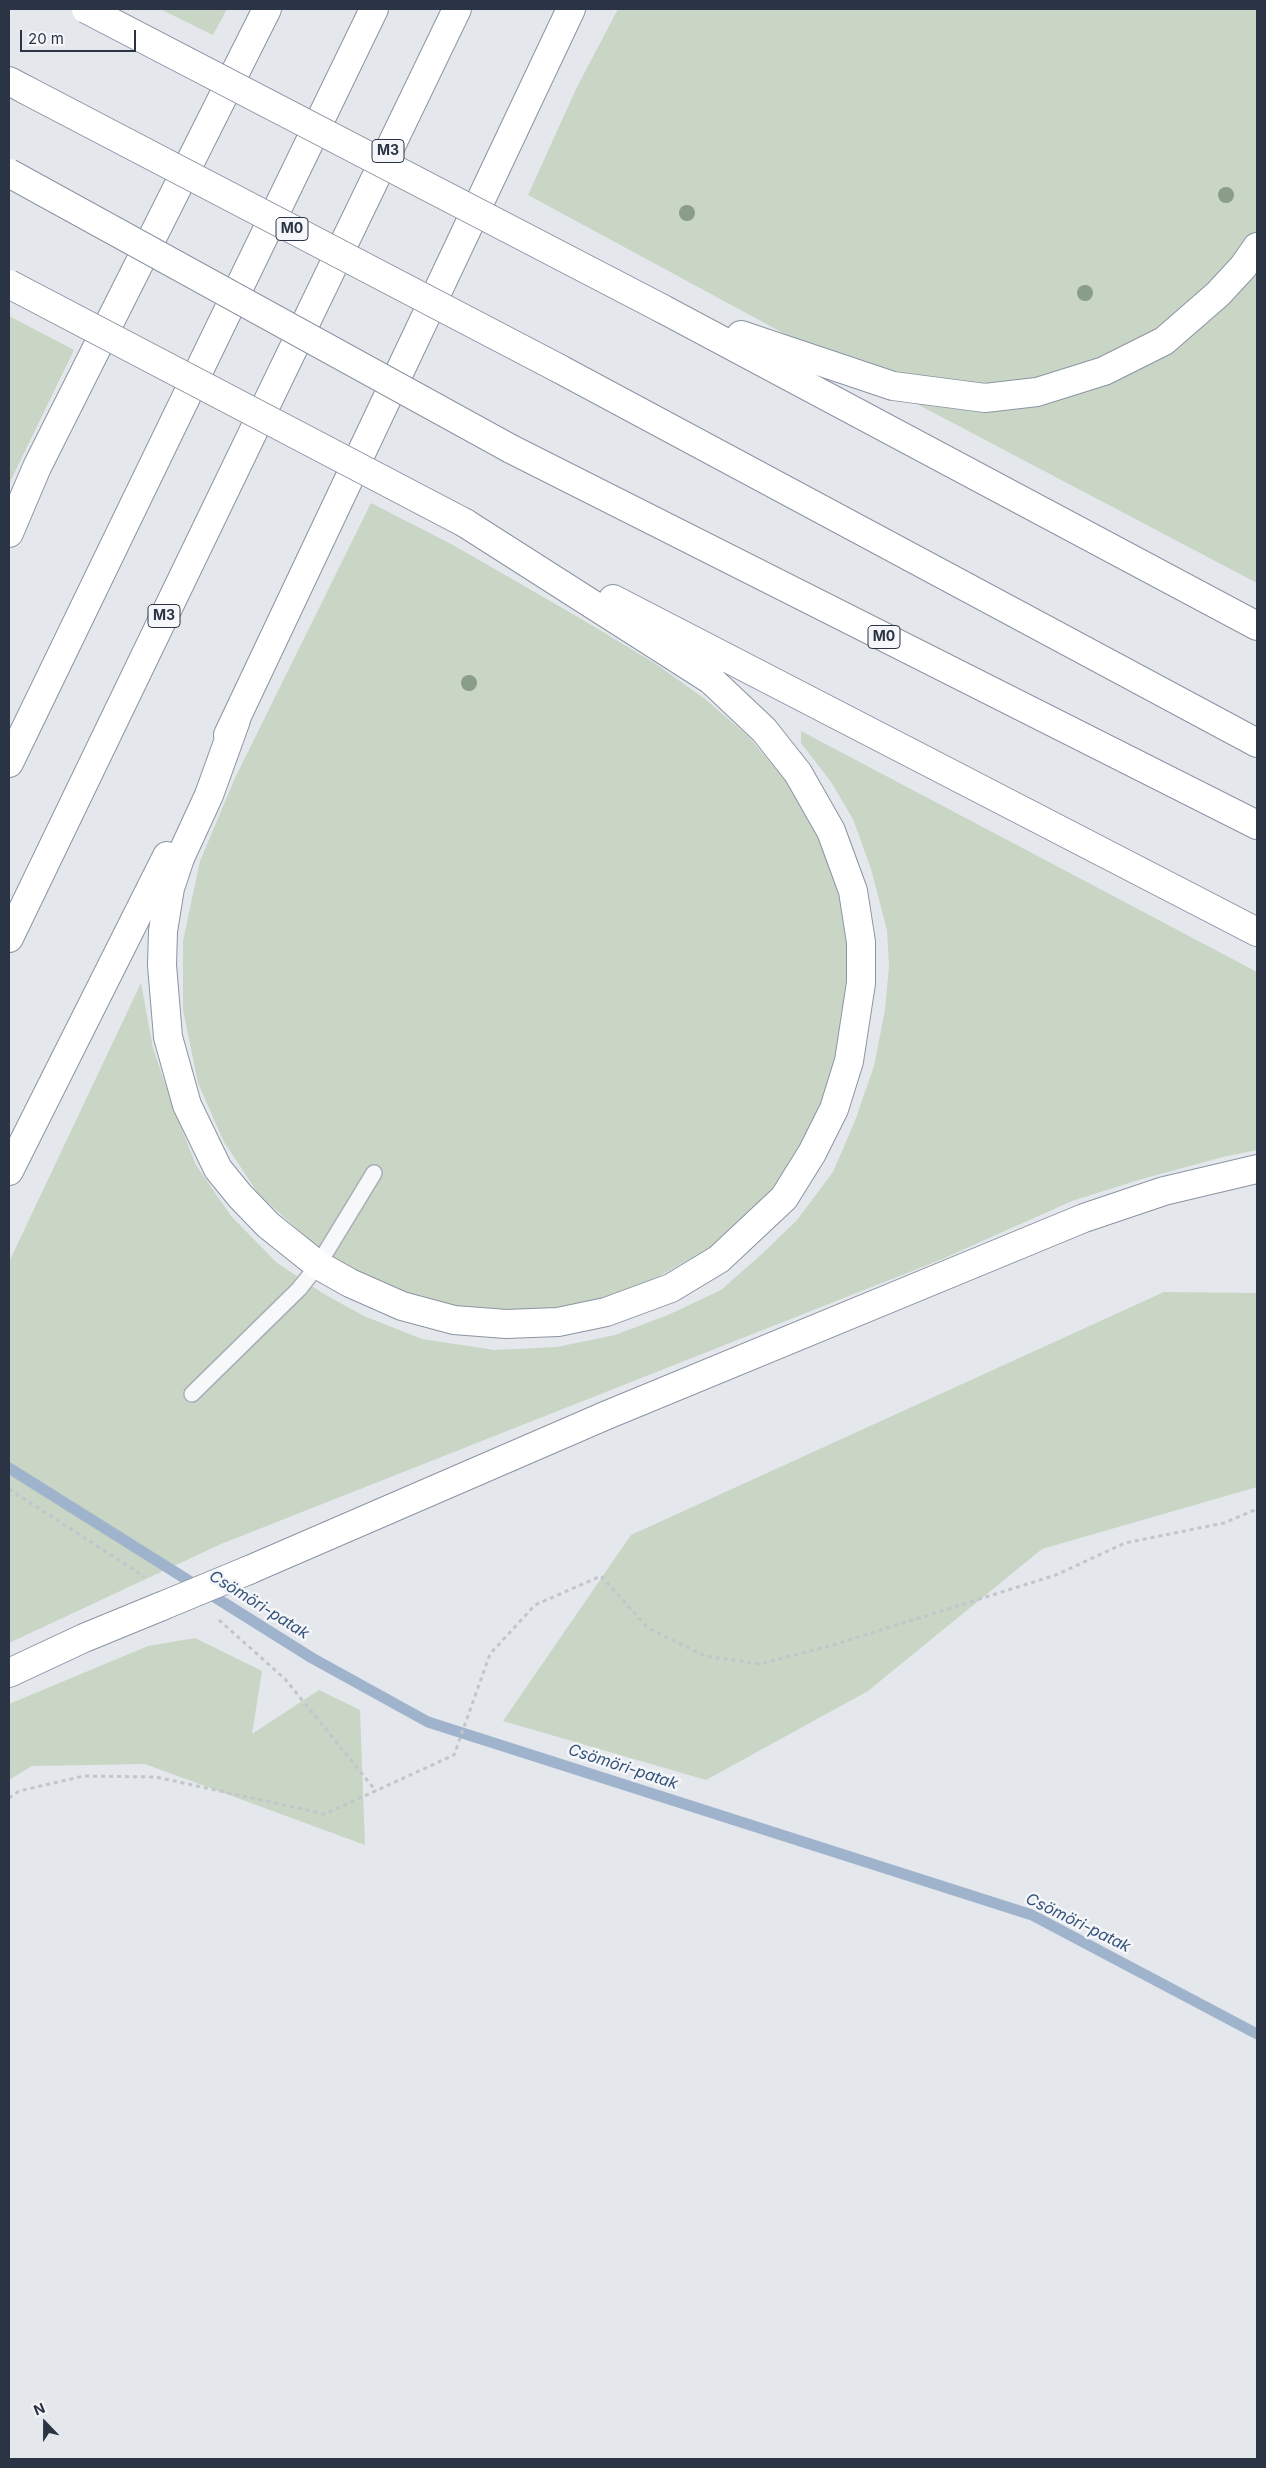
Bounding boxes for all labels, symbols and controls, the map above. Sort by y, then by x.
scale bar [22,20,139,52]
text: 20 m [28,29,64,48]
road number: M3 [372,140,404,162]
road number: M0 [276,218,308,240]
road number: M3 [148,604,180,628]
road number: M0 [868,626,900,649]
water label: Csömöri-patak [205,1567,313,1643]
water label: Csömöri-patak [566,1740,680,1794]
water label: Csömöri-patak [1022,1889,1134,1957]
north arrow [20,2398,70,2448]
text: N [31,2399,47,2419]

